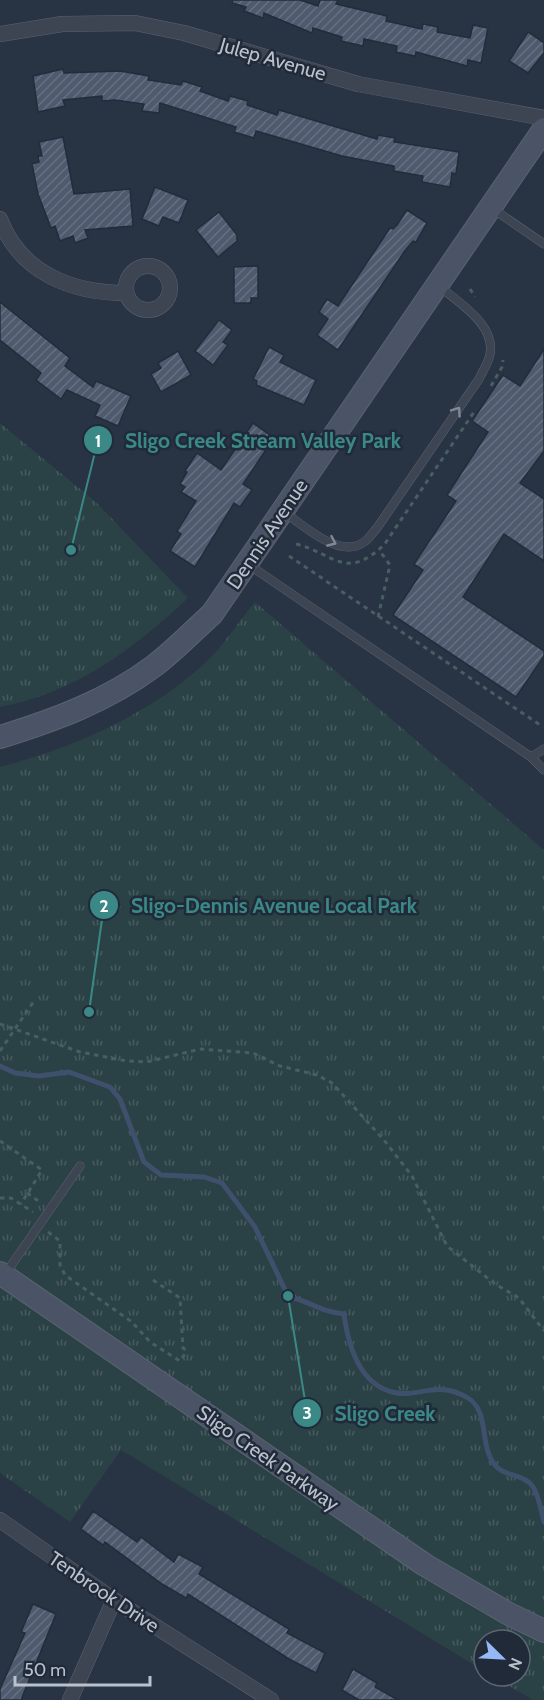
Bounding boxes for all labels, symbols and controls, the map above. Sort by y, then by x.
street label: Julep Avenue [216,32,329,86]
one-way arrow [450,406,461,417]
callout: Sligo Creek Stream Valley Park [83,421,413,460]
text: Sligo Creek Stream Valley Park [125,428,402,453]
text: 1 [95,430,101,452]
street label: Dennis Avenue [221,474,313,594]
one-way arrow [326,535,337,547]
callout: Sligo-Dennis Avenue Local Park [89,886,429,925]
text: Sligo-Dennis Avenue Local Park [131,893,418,918]
text: 2 [99,895,109,917]
callout: Sligo Creek [292,1394,447,1433]
street label: Sligo Creek Parkway [192,1400,344,1516]
text: Sligo Creek [334,1401,436,1426]
text: 3 [302,1402,312,1424]
street label: Tenbrook Drive [44,1546,164,1638]
north arrow [472,1628,532,1688]
scale bar [15,1649,150,1687]
text: N [504,1655,526,1673]
text: 50 m [24,1659,66,1681]

